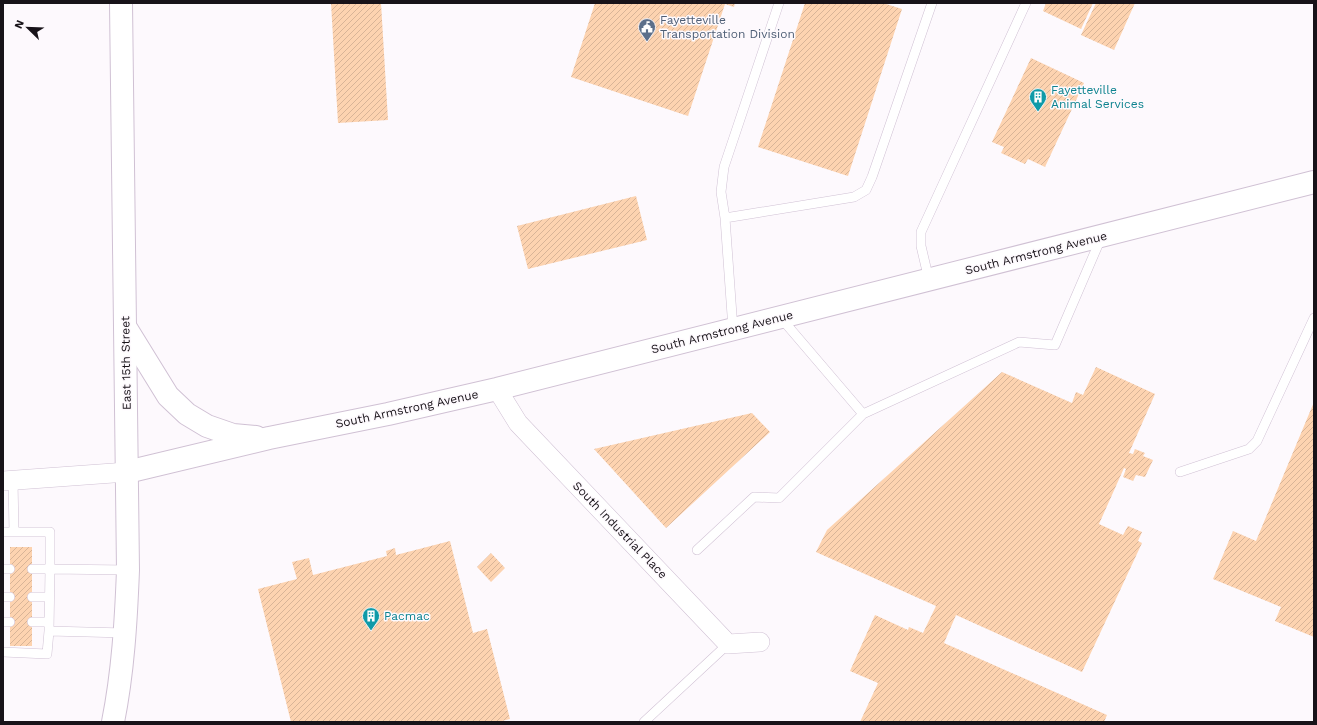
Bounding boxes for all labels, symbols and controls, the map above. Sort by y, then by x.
north arrow [8,8,48,48]
place label: Fayetteville Transportation Division [660,13,795,41]
public building icon: Fayetteville Transportation Division [637,17,657,42]
text: N [12,18,27,31]
place label: Fayetteville Animal Services [1051,83,1144,111]
building icon: Fayetteville Animal Services [1028,87,1048,112]
street label: South Armstrong Avenue [964,229,1108,277]
street label: South Armstrong Avenue [650,308,794,356]
street label: East 15th Street [118,316,134,410]
street label: South Armstrong Avenue [334,387,480,431]
street label: South Industrial Place [570,478,670,582]
building icon: Pacmac [361,606,381,631]
place label: Pacmac [384,609,430,623]

